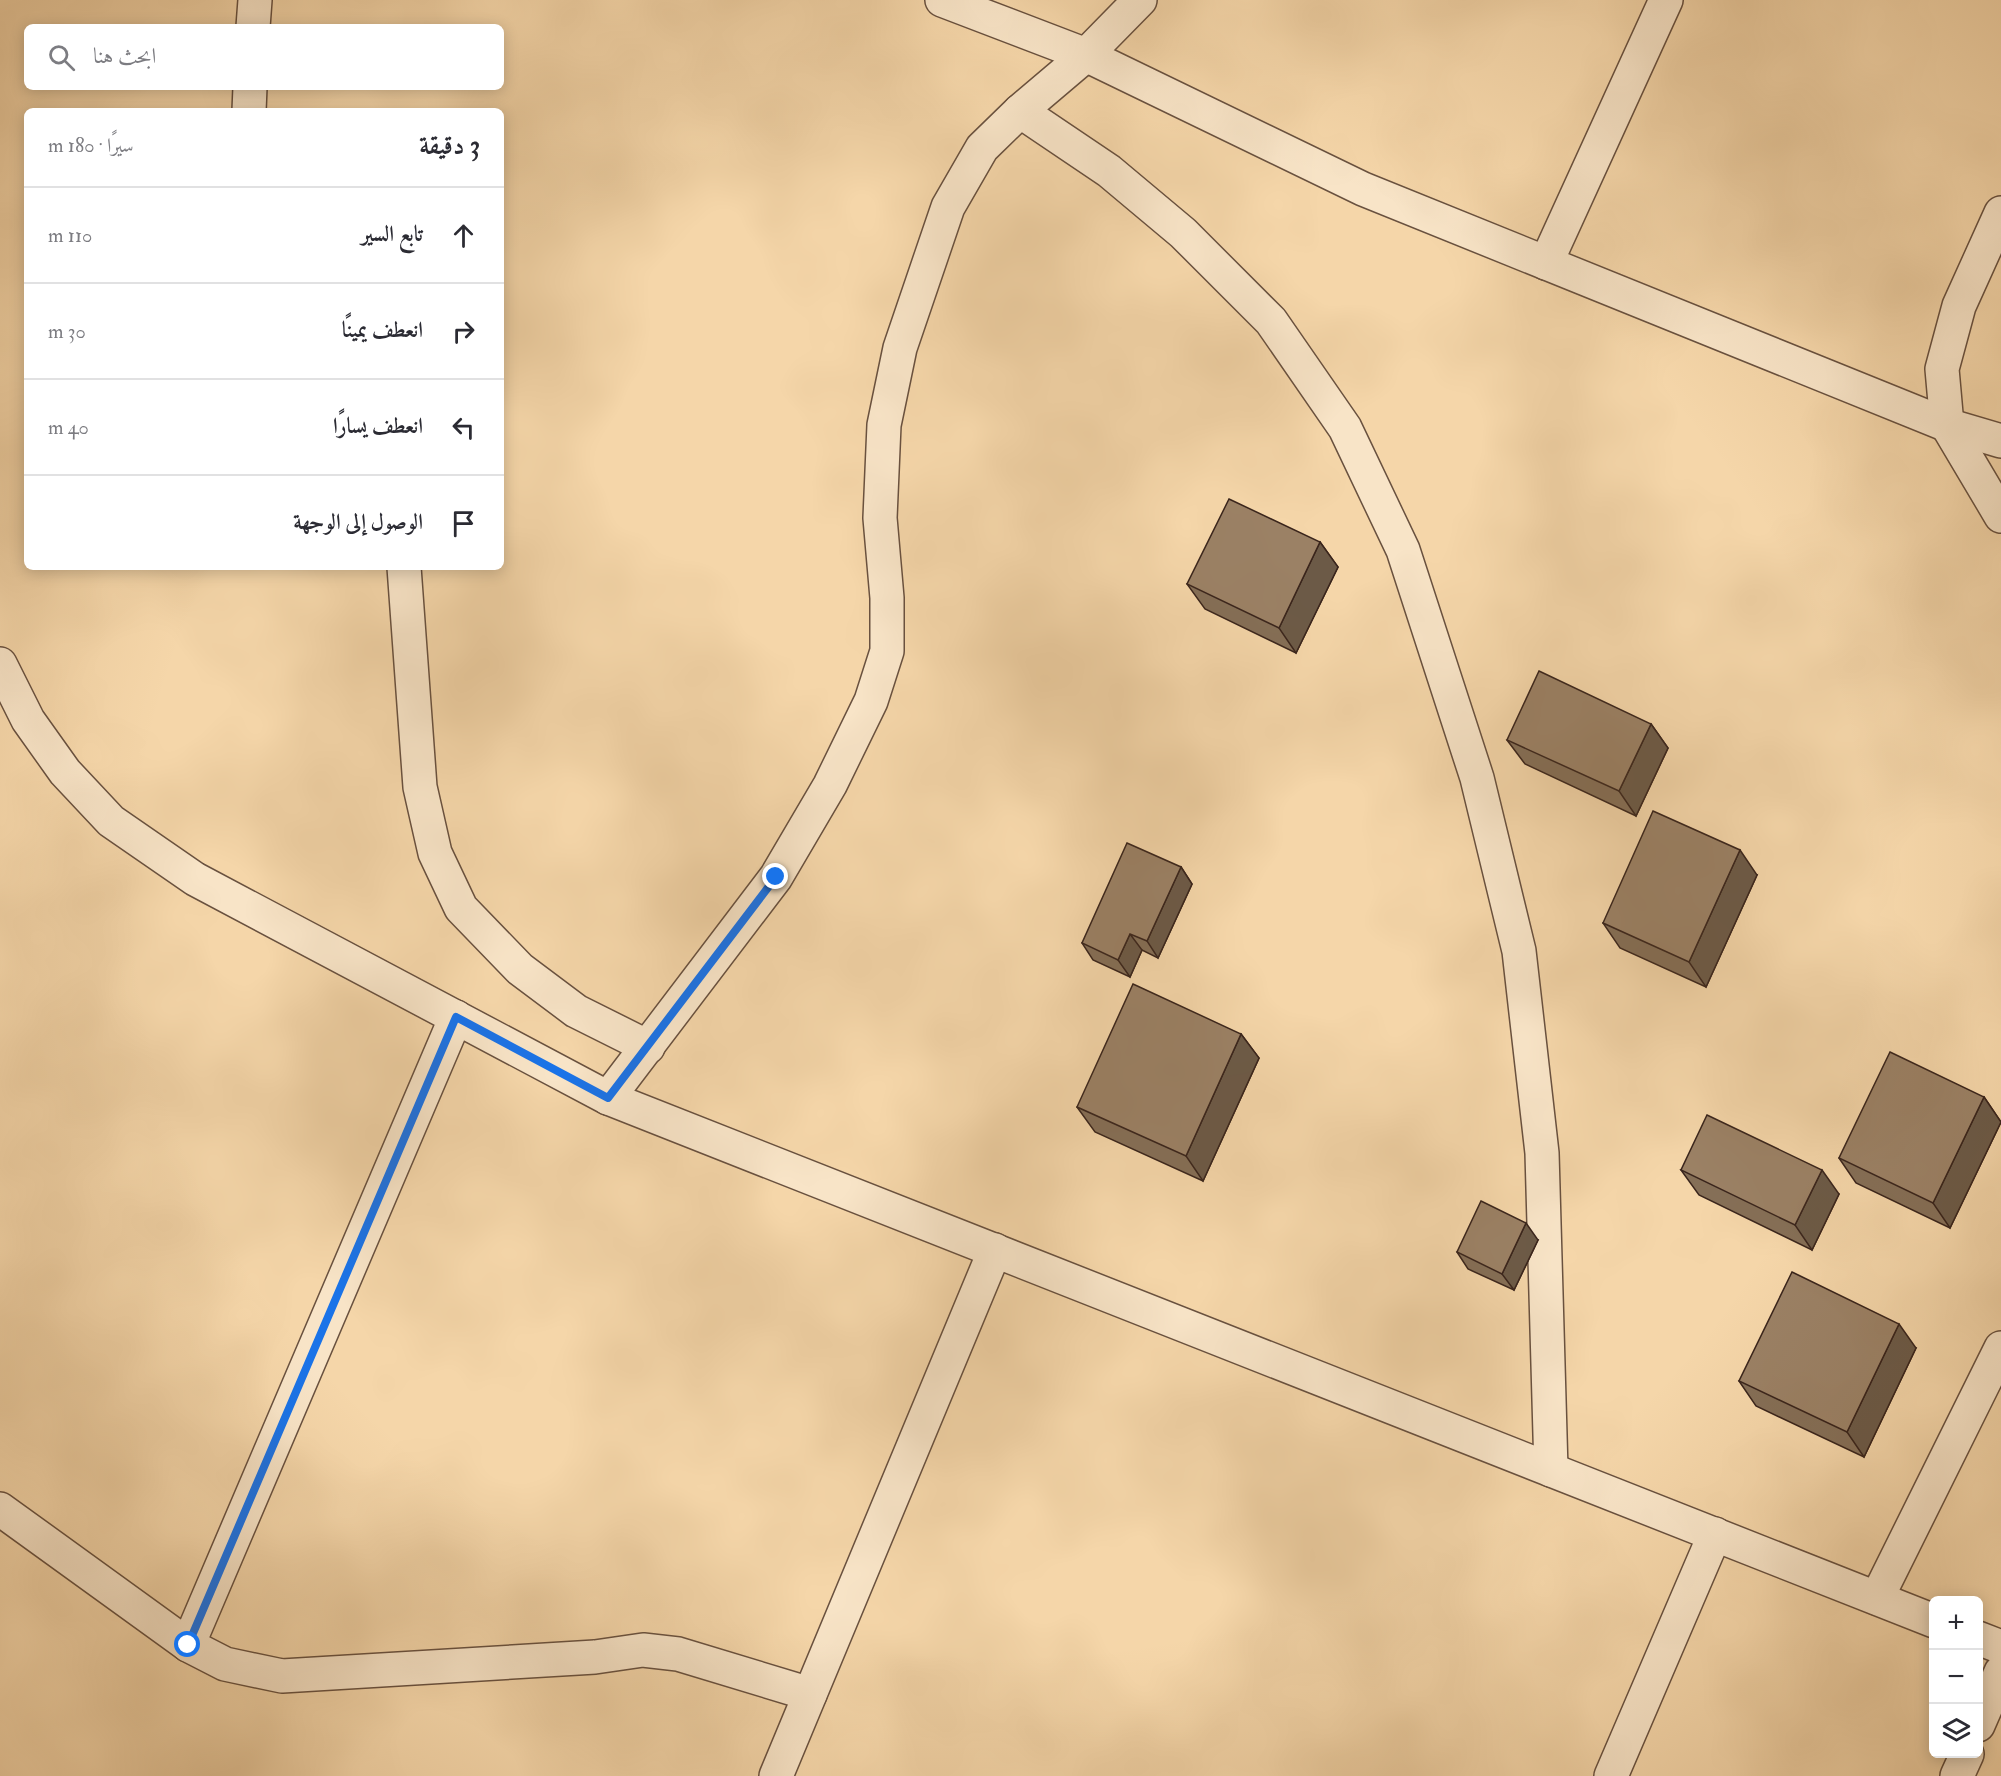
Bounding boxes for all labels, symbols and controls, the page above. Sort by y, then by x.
search box [24,24,504,90]
icon: search [45,41,78,74]
text: ابحث هنا [93,42,156,70]
text: 3 دقيقة [419,130,480,162]
text: سيرًا · 180 m [48,133,134,158]
icon: ahead [447,219,480,252]
text: تابع السير [361,220,423,248]
text: 110 m [48,223,92,248]
icon: right [447,315,480,348]
text: انعطف يمينًا [342,316,423,344]
text: 30 m [48,319,86,344]
icon: left [447,411,480,444]
text: انعطف يسارًا [333,412,423,440]
text: 40 m [48,415,89,440]
icon: arrive [447,507,480,540]
text: الوصول إلى الوجهة [293,508,423,536]
route end [762,863,788,889]
map controls [1929,1596,1983,1758]
button: + [1929,1596,1983,1650]
route start [174,1631,200,1657]
button: − [1929,1650,1983,1704]
button: layers [1929,1704,1983,1758]

